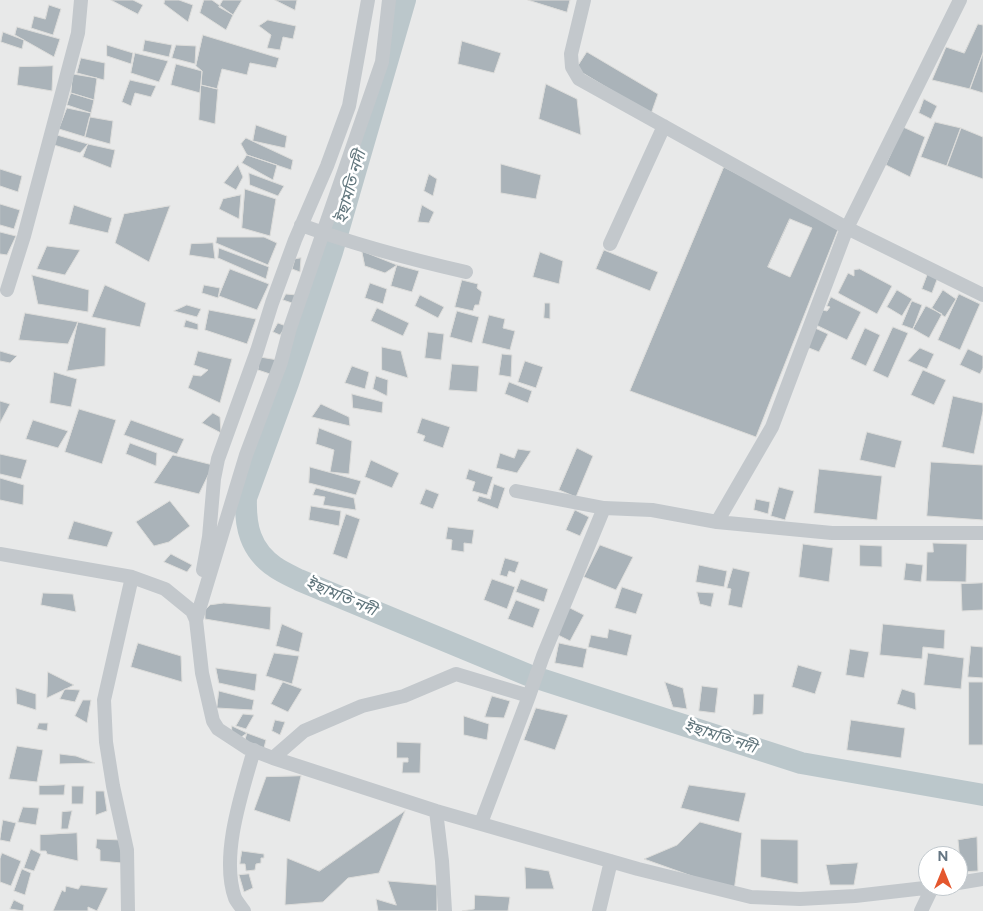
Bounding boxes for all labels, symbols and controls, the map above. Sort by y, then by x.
water label: ইছামতি নদী [331,149,371,225]
water label: ইছামতি নদী [303,574,379,620]
water label: ইছামতি নদী [682,716,758,758]
north arrow [918,846,968,896]
text: N [938,848,948,865]

